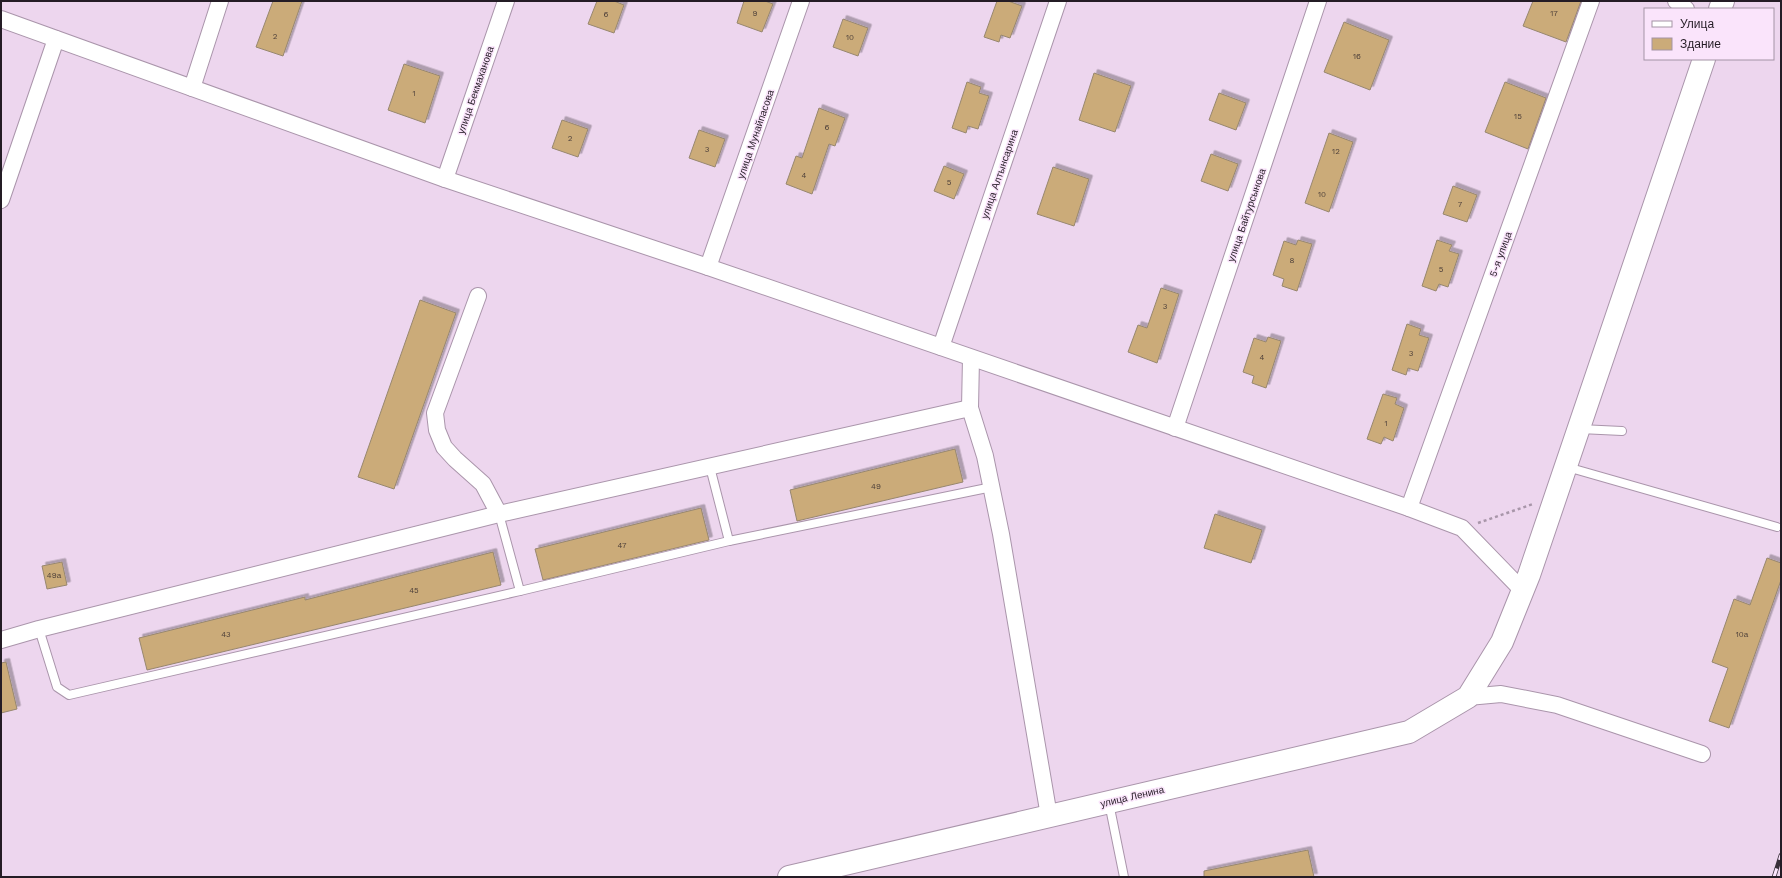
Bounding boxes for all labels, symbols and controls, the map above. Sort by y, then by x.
legend [1644,8,1774,60]
house number: 9 [753,9,758,18]
house number: 17 [1550,9,1558,18]
house number: 6 [604,10,609,19]
text: Улица [1680,17,1714,31]
house number: 2 [273,32,278,41]
house number: 10 [846,33,854,42]
text: Здание [1680,37,1721,51]
street label: улица Бекмаханова [455,44,496,136]
house number: 16 [1353,52,1361,61]
street label: улица Мунайпасова [735,88,776,180]
house number: 1 [412,89,416,98]
house number: 15 [1514,112,1522,121]
house number: 6 [825,123,830,132]
street label: улица Алтынсарина [979,128,1020,220]
house number: 2 [568,134,573,143]
house number: 3 [705,145,710,154]
house number: 12 [1332,147,1340,156]
street label: улица Байтурсынова [1225,167,1268,263]
house number: 4 [802,171,807,180]
house number: 5 [947,178,952,187]
house number: 10 [1318,190,1326,199]
house number: 7 [1458,200,1463,209]
street label: 5-я улица [1487,230,1514,278]
house number: 8 [1290,256,1295,265]
house number: 5 [1439,265,1444,274]
house number: 3 [1163,302,1168,311]
house number: 3 [1409,349,1414,358]
house number: 4 [1260,353,1265,362]
house number: 1 [1384,419,1388,428]
house number: 49 [871,482,881,491]
house number: 47 [618,541,627,550]
house number: 49а [47,571,62,580]
house number: 45 [409,586,419,595]
house number: 43 [221,630,231,639]
house number: 10а [1736,630,1749,639]
street label: улица Ленина [1099,784,1166,809]

